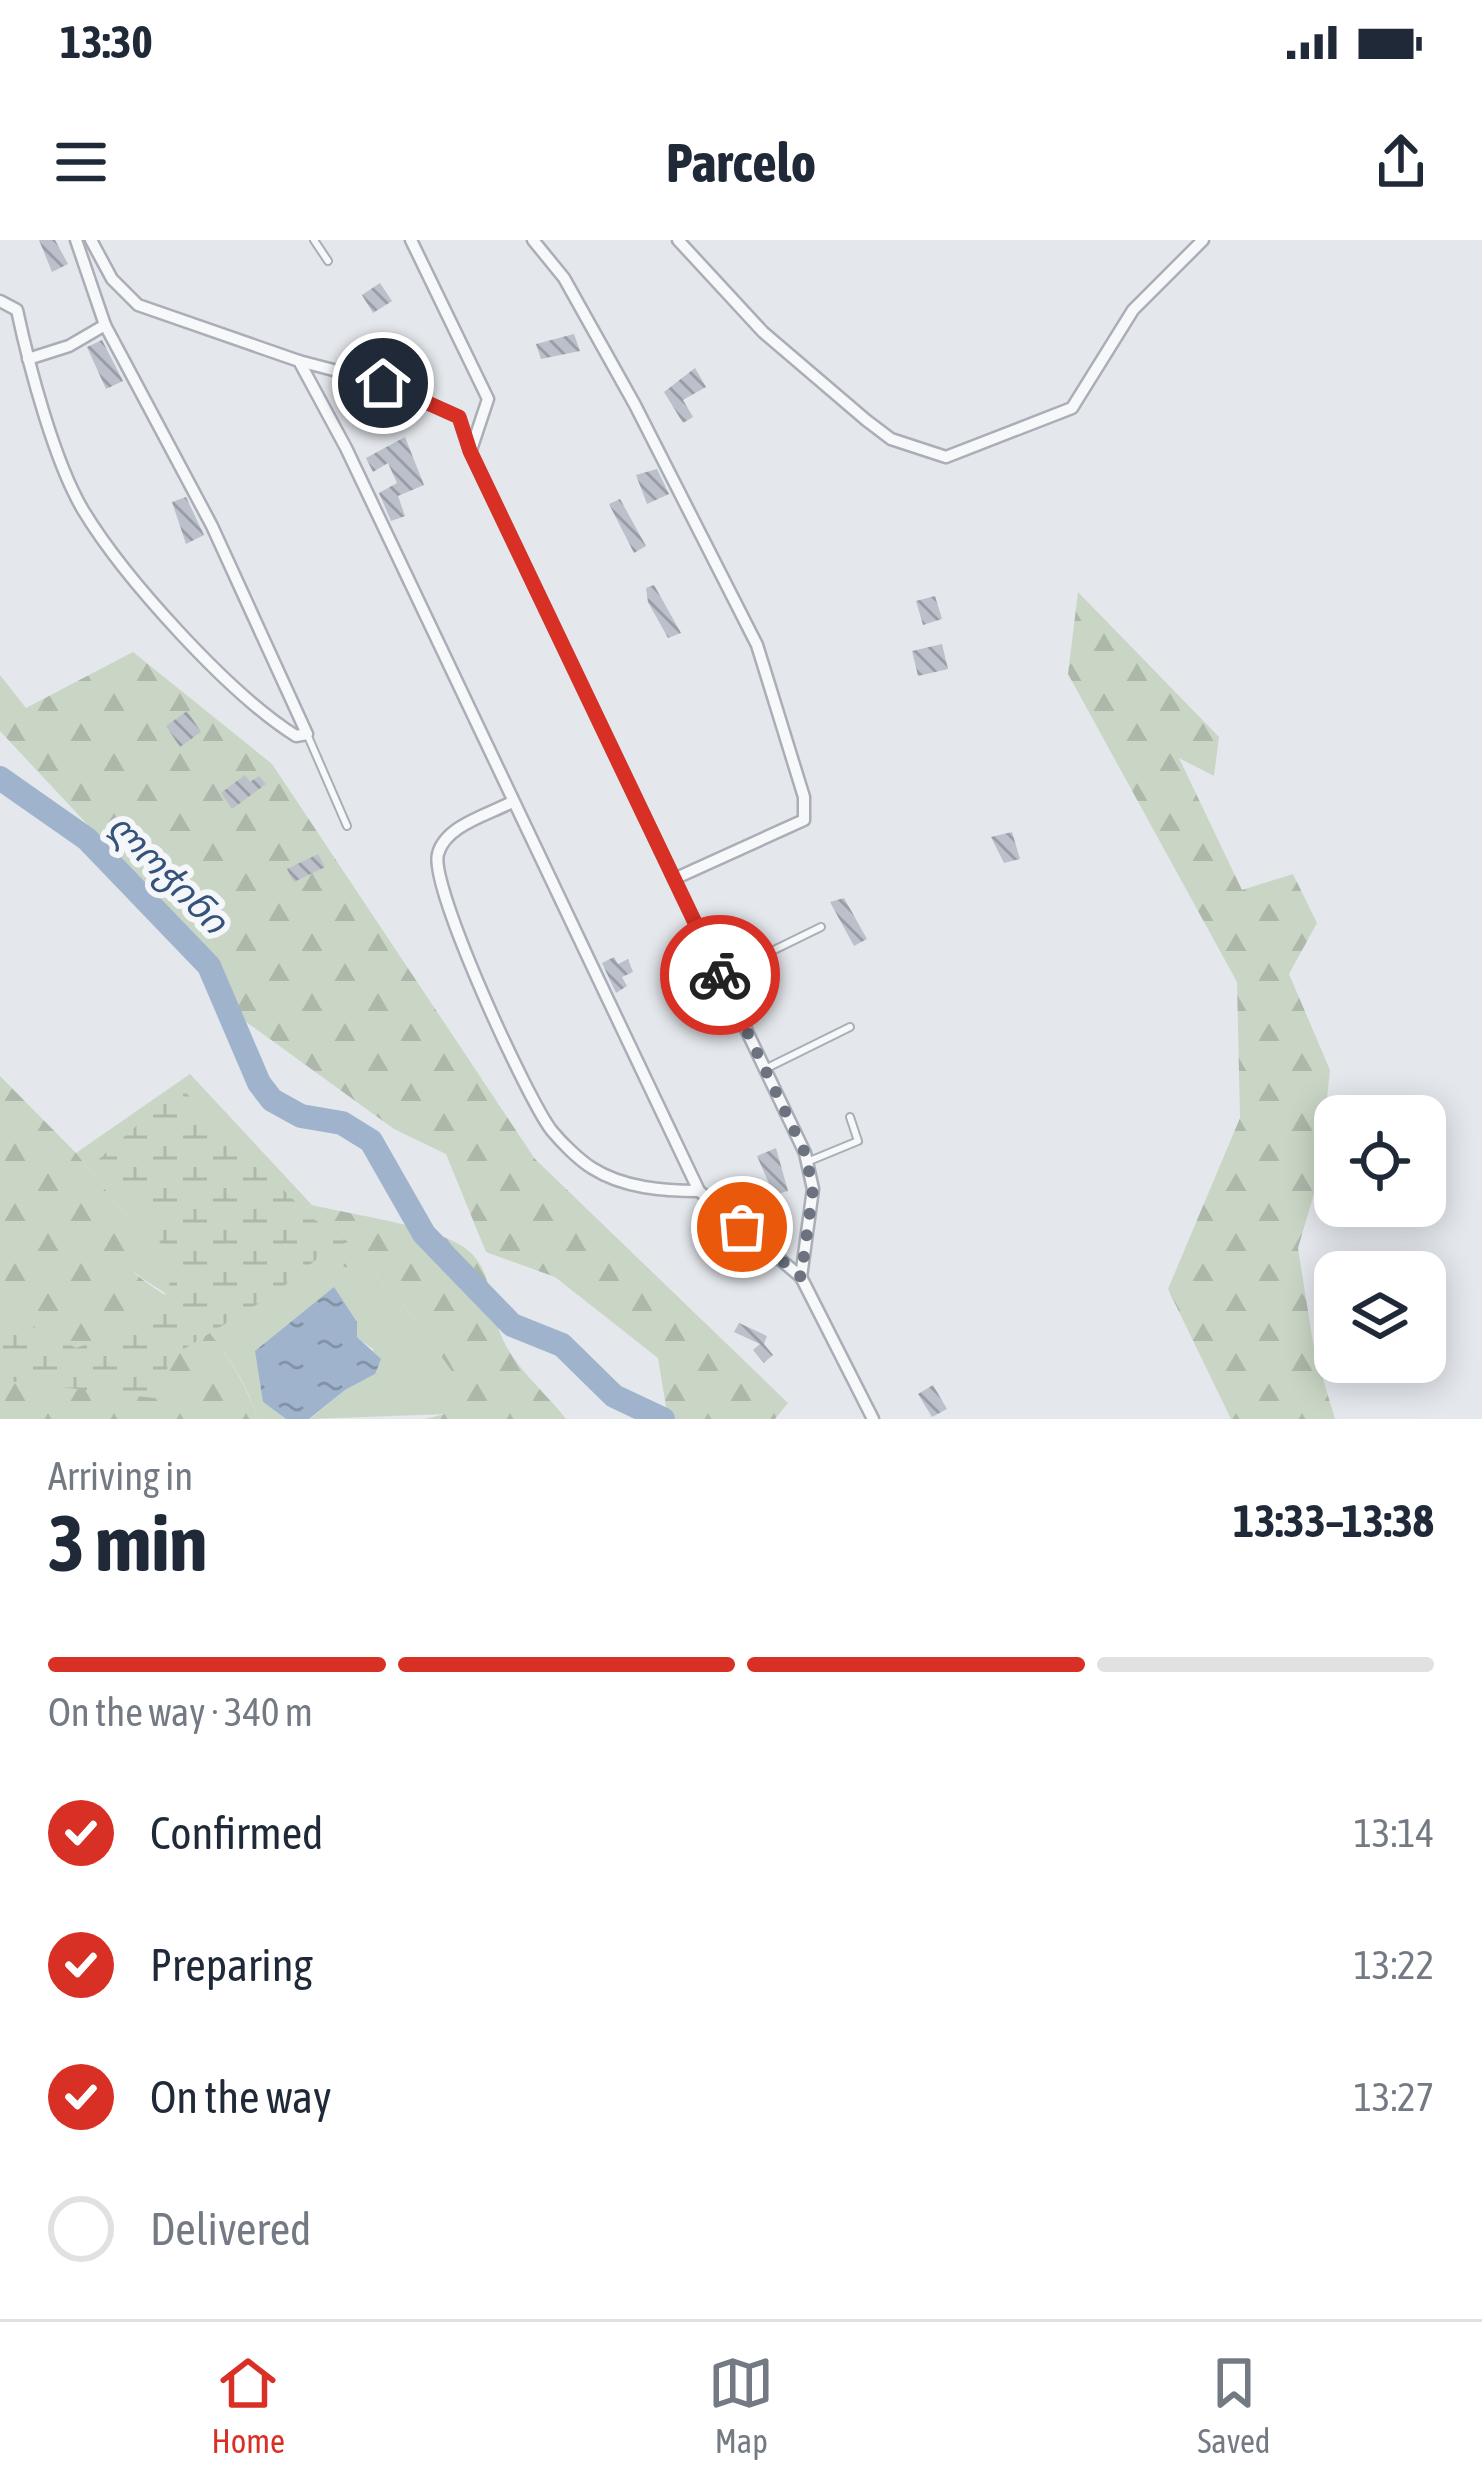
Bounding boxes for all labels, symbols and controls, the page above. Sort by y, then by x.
text: 13:30 [60,16,153,68]
icon: menu [48,129,114,195]
icon: share [1368,129,1434,195]
text: Parcelo [666,132,816,193]
pin [332,332,434,434]
icon: home [350,350,416,416]
water label: ლოჭინი [99,805,237,943]
courier [660,915,780,1035]
icon: bike [687,942,753,1008]
map controls [1314,1095,1446,1383]
button: locate [1314,1095,1446,1227]
pin [691,1176,793,1278]
icon: bag [709,1194,775,1260]
button: layers [1314,1251,1446,1383]
text: Arriving in [48,1454,193,1498]
text: 13:33–13:38 [1233,1495,1434,1547]
text: 3 min [48,1498,207,1588]
text: On the way · 340 m [48,1690,313,1734]
icon: check [48,1800,114,1866]
text: Confirmed [150,1807,323,1859]
text: 13:14 [1354,1811,1434,1855]
icon: check [48,1932,114,1998]
text: Preparing [150,1939,313,1991]
text: 13:22 [1354,1943,1434,1987]
icon: check [48,2064,114,2130]
text: On the way [150,2071,332,2123]
text: 13:27 [1354,2075,1434,2119]
text: Delivered [150,2203,311,2255]
tab: Home [212,2350,285,2460]
tab: Map [708,2350,774,2460]
tab: Saved [1197,2350,1270,2460]

